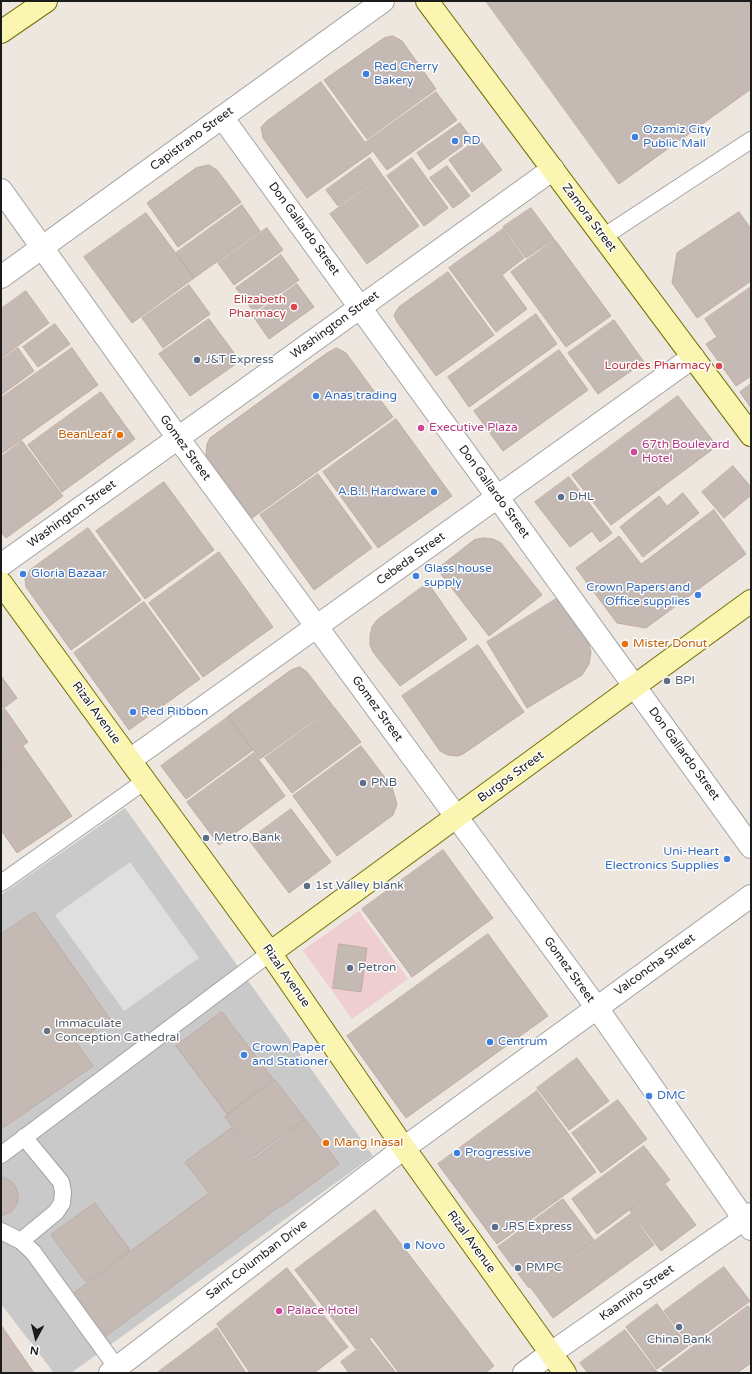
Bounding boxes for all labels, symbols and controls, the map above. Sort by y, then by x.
place label: Red Cherry Bakery [374,60,438,88]
marker: Red Cherry Bakery [361,69,371,79]
street label: Capistrano Street [148,104,236,174]
place label: Ozamiz City Public Mall [643,123,711,151]
marker: Ozamiz City Public Mall [630,132,640,142]
place label: RD [463,134,481,148]
marker: RD [450,136,460,146]
street label: Don Gallardo Street [265,180,343,278]
street label: Zamora Street [559,181,619,255]
street label: Washington Street [288,288,382,362]
place label: Elizabeth Pharmacy [229,293,286,321]
marker: Elizabeth Pharmacy [289,302,299,312]
place label: J&T Express [205,353,274,367]
marker: J&T Express [192,355,202,365]
place label: Lourdes Pharmacy [605,359,711,373]
marker: Lourdes Pharmacy [714,361,724,371]
place label: Anas trading [324,389,397,403]
marker: Anas trading [311,391,321,401]
street label: Gomez Street [156,412,214,484]
place label: Executive Plaza [429,421,518,435]
marker: Executive Plaza [416,423,426,433]
place label: BeanLeaf [58,428,112,442]
marker: BeanLeaf [115,430,125,440]
place label: 67th Boulevard Hotel [642,438,730,466]
street label: Don Gallardo Street [455,443,533,541]
marker: 67th Boulevard Hotel [629,447,639,457]
street label: Washington Street [25,477,119,551]
place label: A.B.I. Hardware [338,485,426,499]
marker: A.B.I. Hardware [429,487,439,497]
place label: DHL [569,490,594,504]
marker: DHL [556,492,566,502]
street label: Cebeda Street [374,529,448,589]
place label: Glass house supply [424,562,492,590]
place label: Gloria Bazaar [31,567,107,581]
marker: Gloria Bazaar [18,569,28,579]
marker: Glass house supply [411,571,421,581]
place label: Crown Papers and Office supplies [586,581,690,609]
marker: Crown Papers and Office supplies [693,590,703,600]
place label: Mister Donut [633,637,707,651]
marker: Mister Donut [620,639,630,649]
street label: Gomez Street [348,673,406,745]
place label: BPI [675,674,695,688]
marker: BPI [662,676,672,686]
street label: Rizal Avenue [69,679,123,747]
place label: Red Ribbon [141,705,208,719]
street label: Don Gallardo Street [645,705,723,803]
marker: Red Ribbon [128,707,138,717]
street label: Burgos Street [475,748,547,806]
place label: PNB [371,776,397,790]
marker: PNB [358,778,368,788]
place label: Metro Bank [214,831,281,845]
marker: Metro Bank [201,833,211,843]
place label: Uni-Heart Electronics Supplies [605,845,719,873]
marker: Uni-Heart Electronics Supplies [722,854,732,864]
place label: 1st Valley blank [315,879,404,893]
marker: 1st Valley blank [302,881,312,891]
street label: Valconcha Street [612,931,698,999]
street label: Gomez Street [540,934,598,1006]
street label: Rizal Avenue [259,942,313,1010]
place label: Petron [358,961,396,975]
marker: Petron [345,963,355,973]
place label: Immaculate Conception Cathedral [55,1017,179,1045]
marker: Immaculate Conception Cathedral [42,1026,52,1036]
place label: Centrum [498,1035,548,1049]
marker: Centrum [485,1037,495,1047]
place label: Crown Paper and Stationer [252,1041,329,1069]
marker: Crown Paper and Stationer [239,1050,249,1060]
place label: DMC [657,1089,686,1103]
marker: DMC [644,1091,654,1101]
place label: Mang Inasal [334,1136,403,1150]
marker: Mang Inasal [321,1138,331,1148]
place label: Progressive [465,1146,531,1160]
marker: Progressive [452,1148,462,1158]
street label: Rizal Avenue [444,1208,498,1276]
street label: Saint Columban Drive [204,1217,310,1303]
place label: JRS Express [503,1220,572,1234]
marker: JRS Express [490,1222,500,1232]
place label: Novo [415,1239,445,1253]
marker: Novo [402,1241,412,1251]
place label: PMPC [526,1261,562,1275]
street label: Kaamiño Street [597,1262,677,1324]
marker: PMPC [513,1263,523,1273]
place label: Palace Hotel [287,1304,358,1318]
marker: Palace Hotel [274,1306,284,1316]
north arrow [16,1318,56,1358]
marker: China Bank [674,1322,684,1332]
place label: China Bank [647,1333,711,1347]
text: N [29,1343,40,1357]

